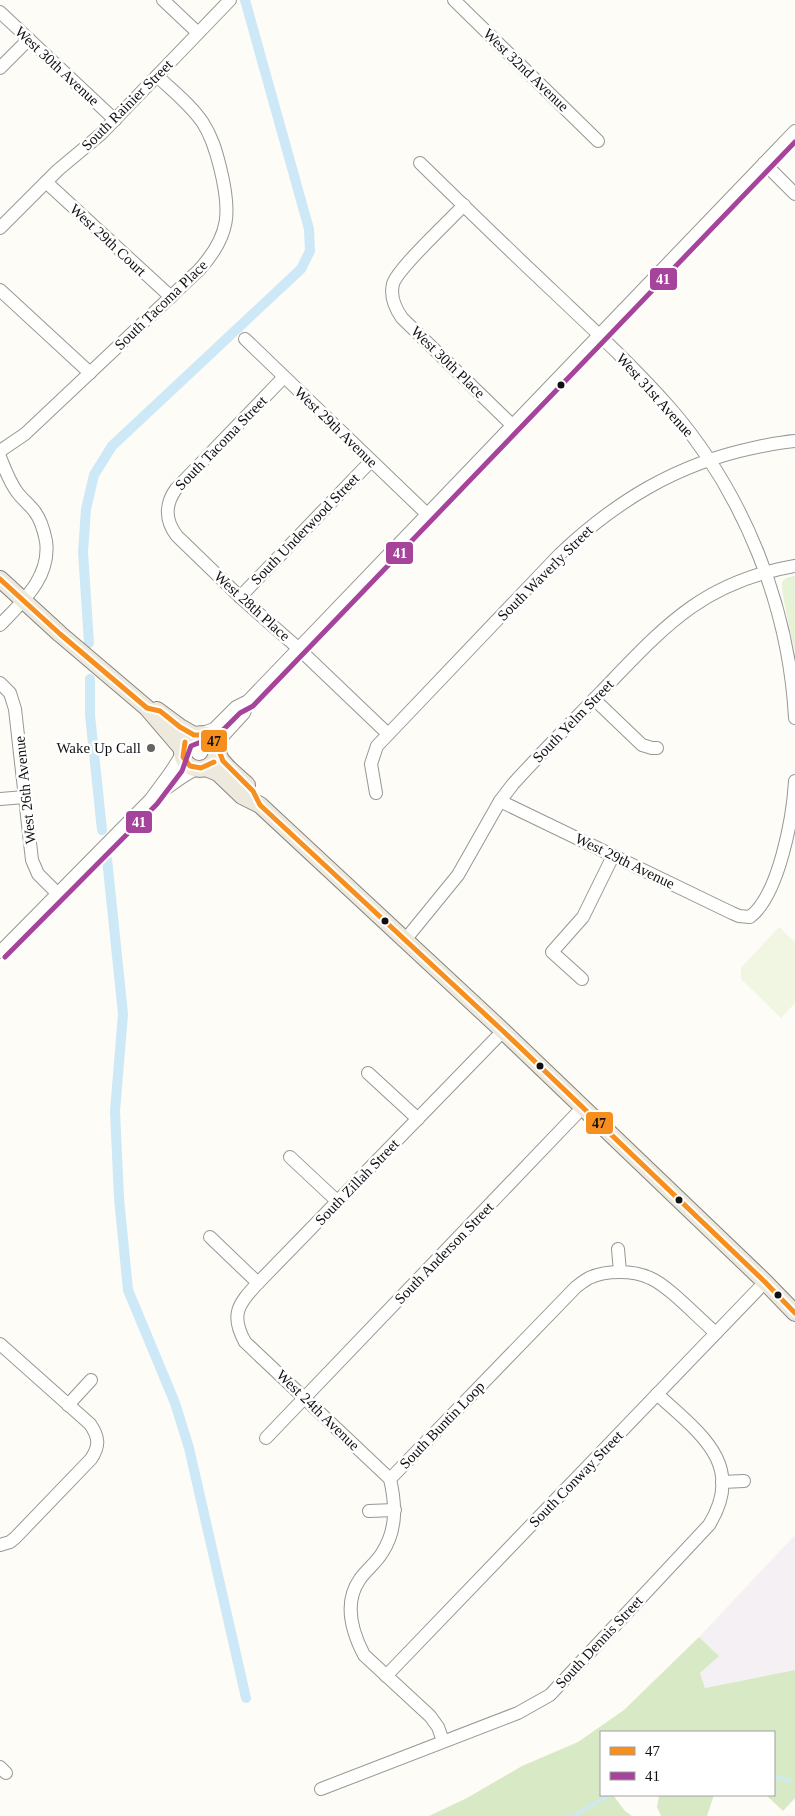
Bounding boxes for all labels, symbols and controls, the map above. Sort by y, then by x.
street label: West 30th Avenue [12,23,102,109]
street label: West 32nd Avenue [480,25,572,115]
street label: South Rainier Street [78,56,176,154]
street label: West 29th Court [67,201,150,280]
street label: South Tacoma Place [112,257,211,353]
line badge: 41 [649,267,678,291]
text: 41 [656,272,670,287]
street label: West 30th Place [408,323,488,401]
street label: West 31st Avenue [613,350,697,440]
unlabelled marker [556,380,566,390]
street label: West 29th Avenue [291,384,381,471]
street label: South Tacoma Street [172,392,271,493]
street label: South Underwood Street [248,470,363,588]
street label: South Waverly Street [494,522,596,624]
line badge: 41 [385,541,414,565]
text: 41 [393,546,407,561]
street label: West 28th Place [211,568,293,644]
street label: South Yelm Street [529,676,617,766]
line badge: 47 [200,729,228,753]
text: 47 [207,734,221,749]
street label: West 26th Avenue [11,735,39,845]
place label: Wake Up Call [56,740,141,756]
marker: Wake Up Call [145,742,157,754]
line badge: 41 [125,810,153,834]
text: 41 [132,815,146,830]
street label: West 29th Avenue [573,830,678,892]
unlabelled marker [380,916,390,926]
unlabelled marker [535,1061,545,1071]
line badge: 47 [585,1111,614,1135]
text: 47 [592,1116,606,1131]
street label: South Zillah Street [312,1135,403,1228]
unlabelled marker [674,1195,684,1205]
street label: South Anderson Street [391,1198,497,1307]
unlabelled marker [773,1290,783,1300]
street label: West 24th Avenue [273,1367,363,1454]
street label: South Buntin Loop [396,1378,488,1472]
street label: South Conway Street [526,1427,627,1530]
street label: South Dennis Street [552,1592,646,1691]
legend [600,1731,775,1796]
text: 47 [645,1743,661,1759]
text: 41 [645,1768,660,1784]

